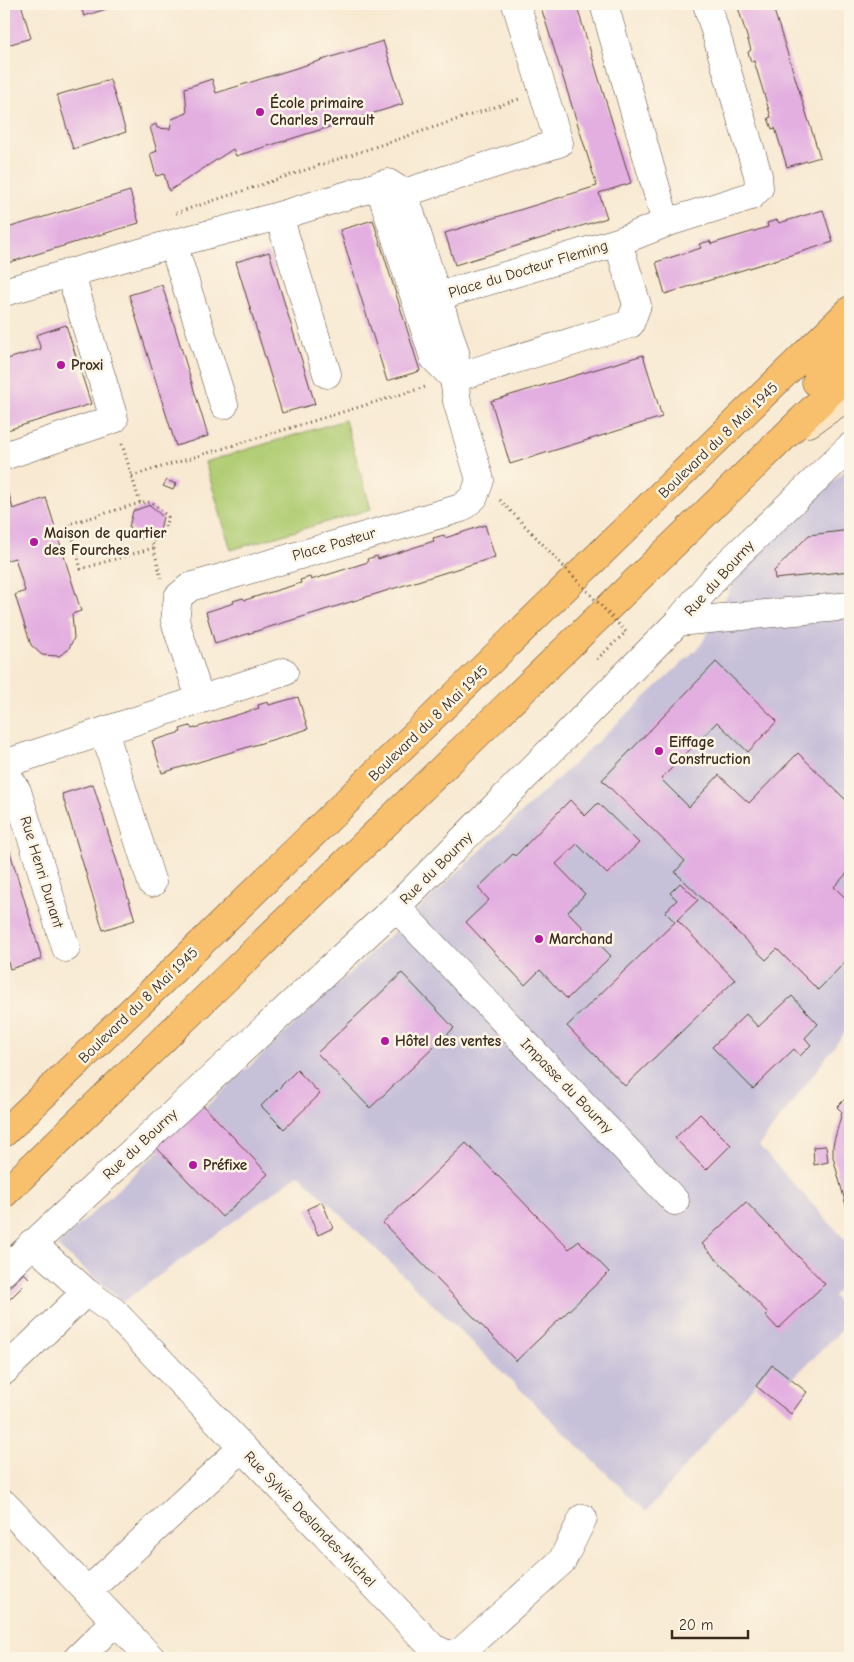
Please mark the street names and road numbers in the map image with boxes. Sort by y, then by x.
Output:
street label: Place du Docteur Fleming [446,236,610,302]
street label: Boulevard du 8 Mai 1945 [654,378,782,502]
street label: Place Pasteur [290,523,378,564]
street label: Rue du Bourny [680,536,758,620]
street label: Boulevard du 8 Mai 1945 [364,661,492,785]
street label: Rue Henri Dunant [16,814,68,931]
street label: Rue du Bourny [396,828,476,908]
street label: Boulevard du 8 Mai 1945 [74,943,202,1067]
street label: Impasse du Bourny [517,1035,617,1138]
street label: Rue du Bourny [99,1105,181,1183]
street label: Rue Sylvie Deslandes-Michel [240,1447,380,1591]

